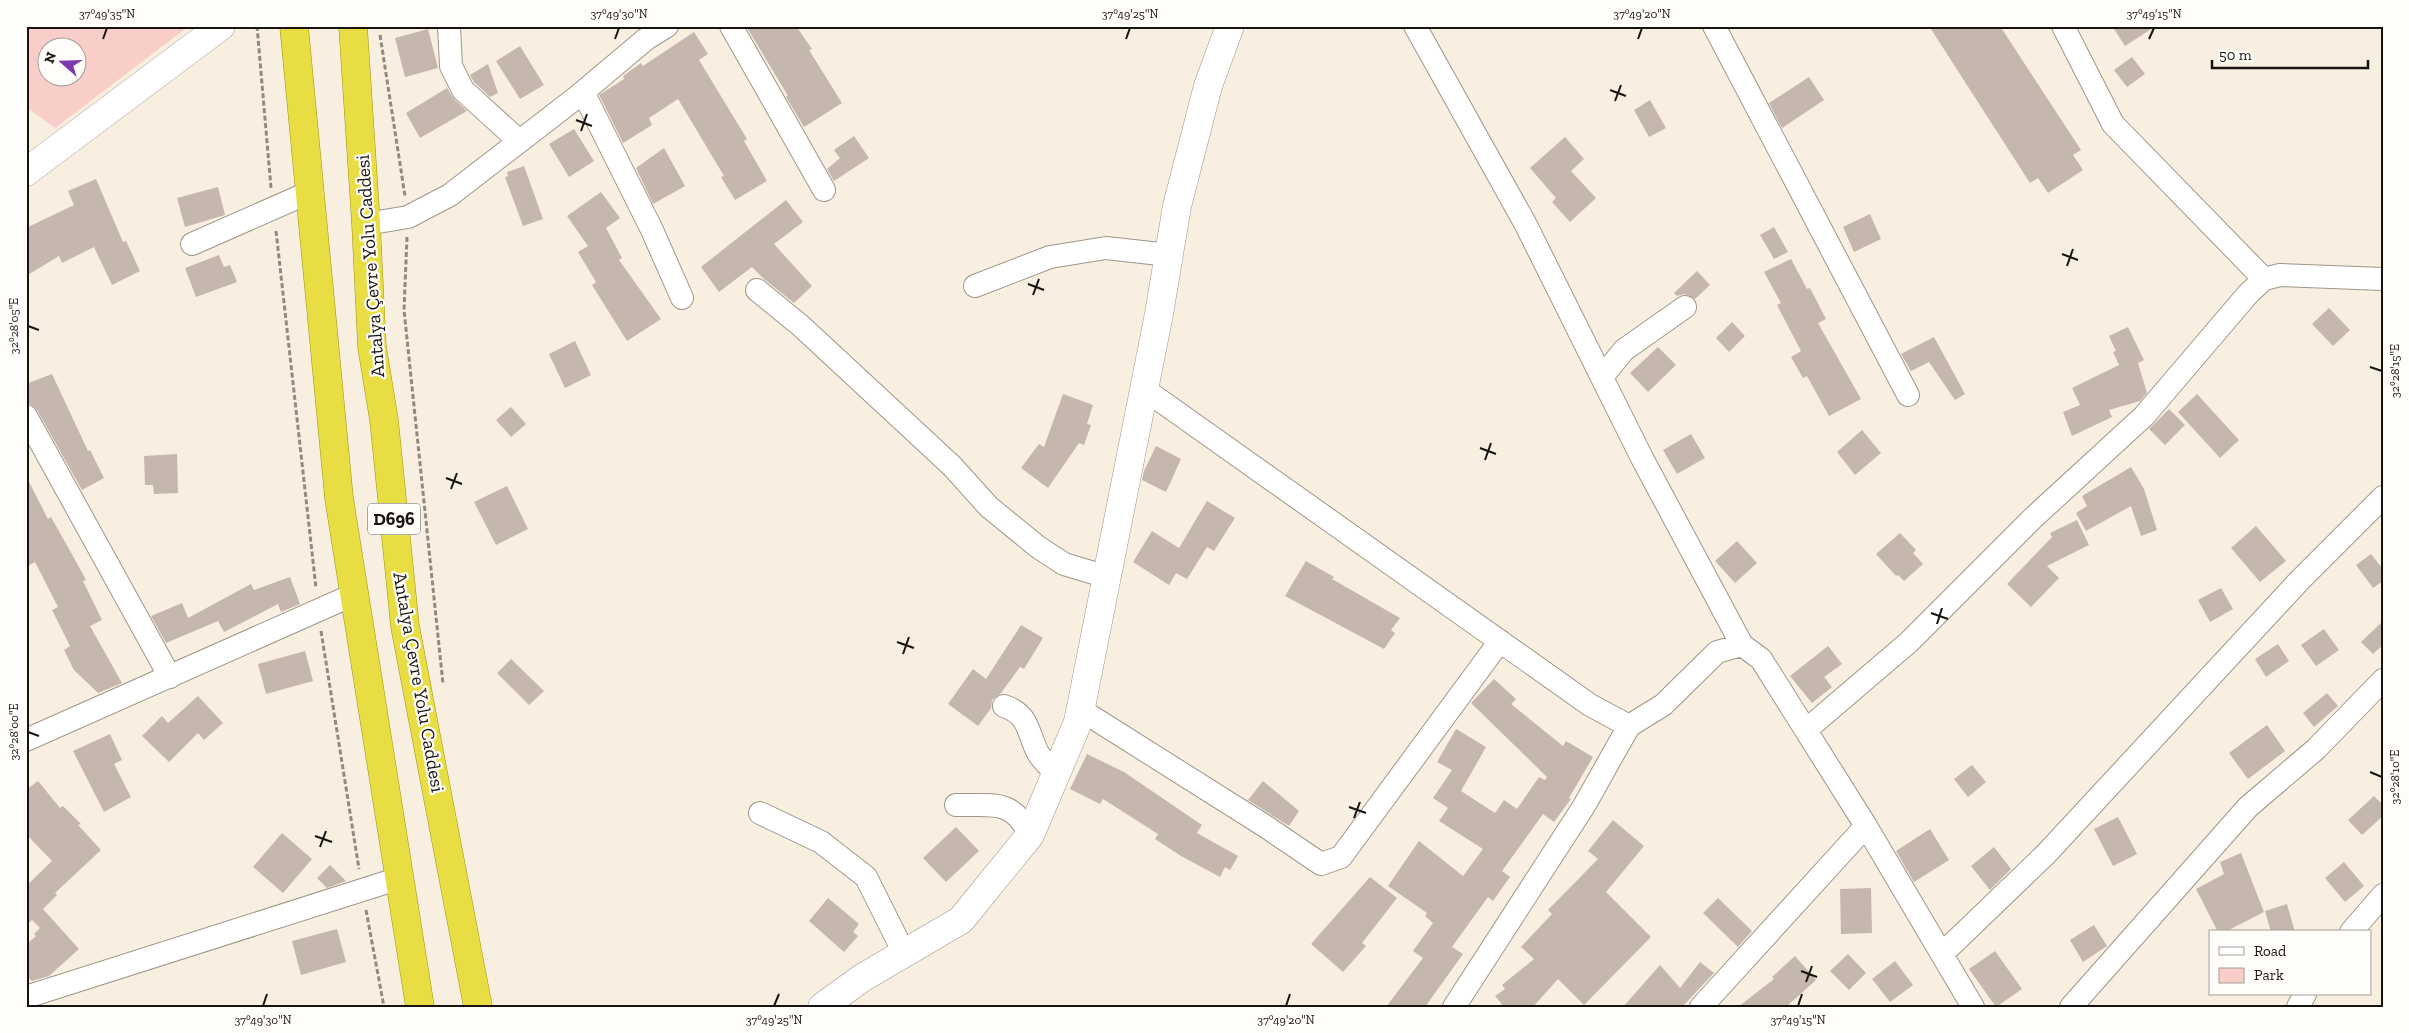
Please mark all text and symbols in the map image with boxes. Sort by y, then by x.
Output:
text: 37°49'35"N [79,7,135,21]
text: 37°49'30"N [590,7,648,21]
text: 37°49'25"N [1102,7,1158,21]
text: 37°49'20"N [1613,7,1671,21]
text: 37°49'15"N [2127,7,2182,21]
north arrow [38,38,88,88]
scale bar [2212,38,2368,70]
text: 50 m [2219,46,2252,64]
text: N [40,49,60,66]
street label: Antalya Çevre Yolu Caddesi [351,154,389,378]
text: 32°28'05"E [7,298,21,354]
text: 32°28'15"E [2388,344,2402,398]
road number: D696 [368,504,420,534]
street label: Antalya Çevre Yolu Caddesi [388,570,450,794]
text: 32°28'00"E [7,703,21,761]
text: 32°28'10"E [2388,750,2402,804]
legend [2209,930,2372,996]
text: Road [2254,942,2287,960]
text: Park [2254,966,2284,984]
text: 37°49'30"N [234,1013,292,1027]
text: 37°49'25"N [746,1013,802,1027]
text: 37°49'20"N [1257,1013,1315,1027]
text: 37°49'15"N [1771,1013,1826,1027]

